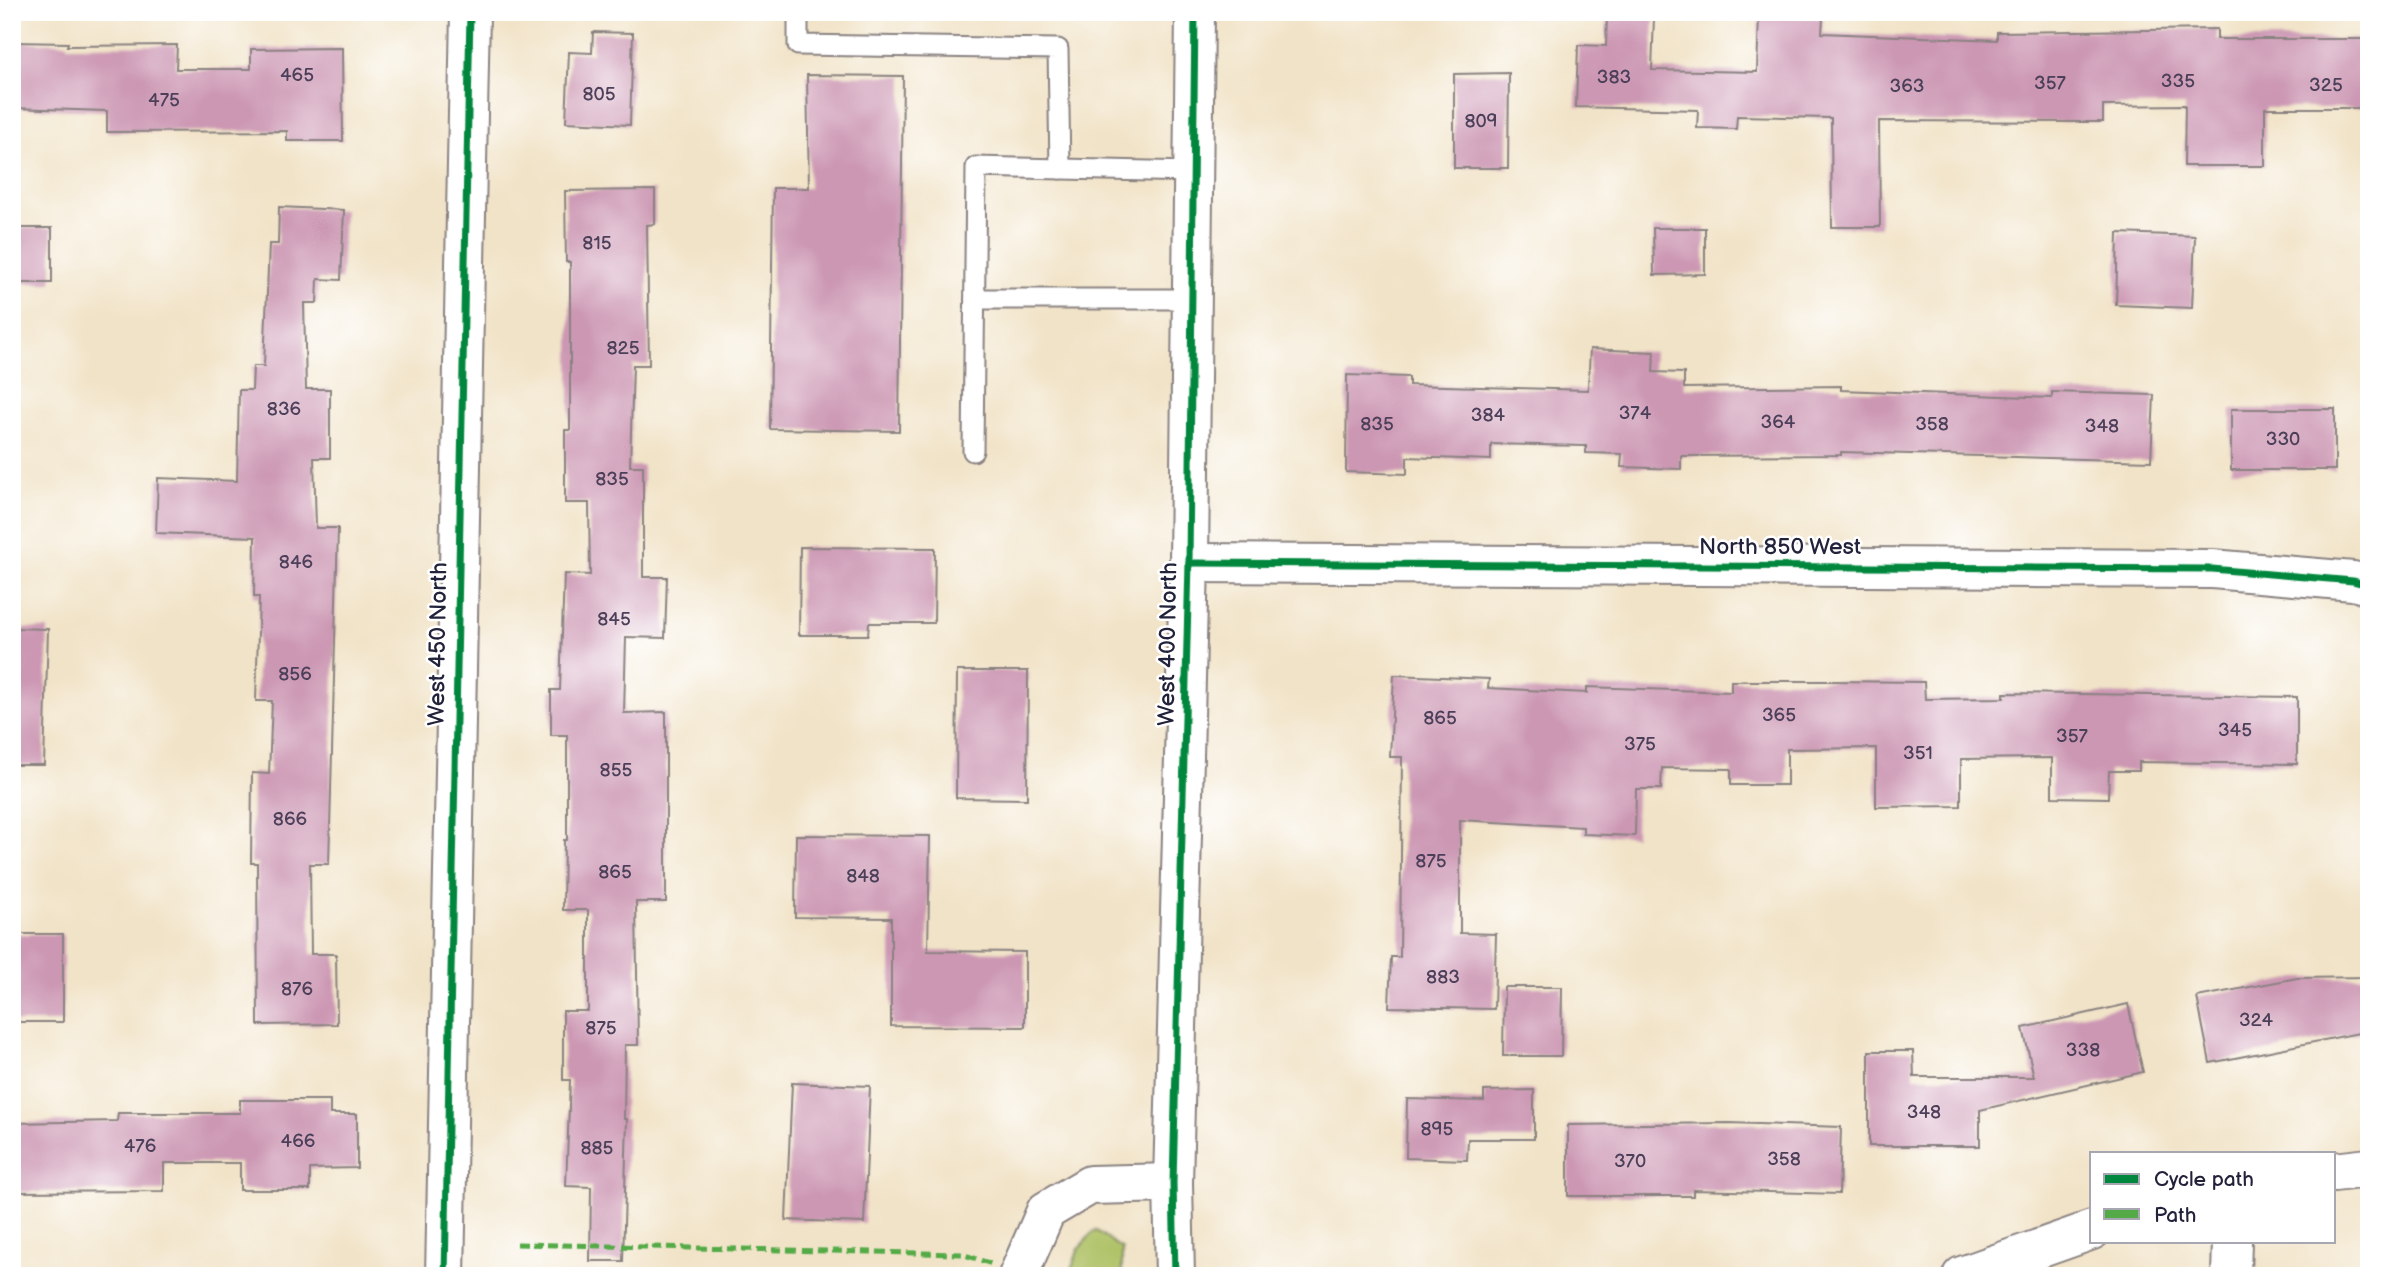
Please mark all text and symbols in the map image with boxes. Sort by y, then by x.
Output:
house number: 465 [280,64,314,87]
house number: 383 [1597,66,1631,89]
house number: 335 [2161,70,2195,93]
house number: 357 [2034,72,2067,95]
house number: 325 [2309,74,2343,97]
house number: 363 [1890,75,1924,98]
house number: 805 [582,83,616,106]
house number: 475 [148,89,180,112]
house number: 809 [1464,110,1498,133]
house number: 815 [582,232,612,255]
house number: 825 [606,337,640,360]
house number: 836 [267,398,301,421]
house number: 374 [1619,402,1652,425]
house number: 384 [1471,404,1506,427]
house number: 364 [1761,411,1796,434]
house number: 835 [1360,413,1394,436]
house number: 358 [1915,413,1949,436]
house number: 348 [2085,415,2119,438]
house number: 330 [2266,428,2300,451]
house number: 835 [595,468,629,491]
street label: North 850 West [1699,533,1861,561]
house number: 846 [279,551,313,574]
street label: West 450 North [423,562,453,726]
street label: West 400 North [1153,562,1183,726]
house number: 845 [597,608,631,631]
house number: 856 [278,663,312,686]
house number: 365 [1762,704,1796,727]
house number: 865 [1423,707,1457,730]
house number: 345 [2218,719,2252,742]
house number: 357 [2056,725,2089,748]
house number: 375 [1624,733,1656,756]
house number: 351 [1903,742,1933,765]
house number: 855 [600,759,633,782]
house number: 866 [273,808,307,831]
house number: 875 [1415,850,1447,873]
house number: 865 [598,861,632,884]
house number: 848 [846,865,880,888]
house number: 883 [1426,966,1460,989]
house number: 876 [281,978,313,1001]
house number: 324 [2239,1009,2274,1032]
house number: 875 [585,1017,617,1040]
house number: 338 [2066,1039,2100,1062]
house number: 348 [1907,1101,1941,1124]
house number: 895 [1421,1118,1454,1141]
house number: 466 [281,1130,315,1153]
house number: 476 [124,1135,156,1158]
house number: 885 [580,1137,614,1160]
house number: 358 [1767,1148,1801,1171]
house number: 370 [1614,1150,1646,1173]
legend [2090,1152,2336,1242]
text: Cycle path [2154,1167,2254,1192]
text: Path [2154,1203,2196,1228]

